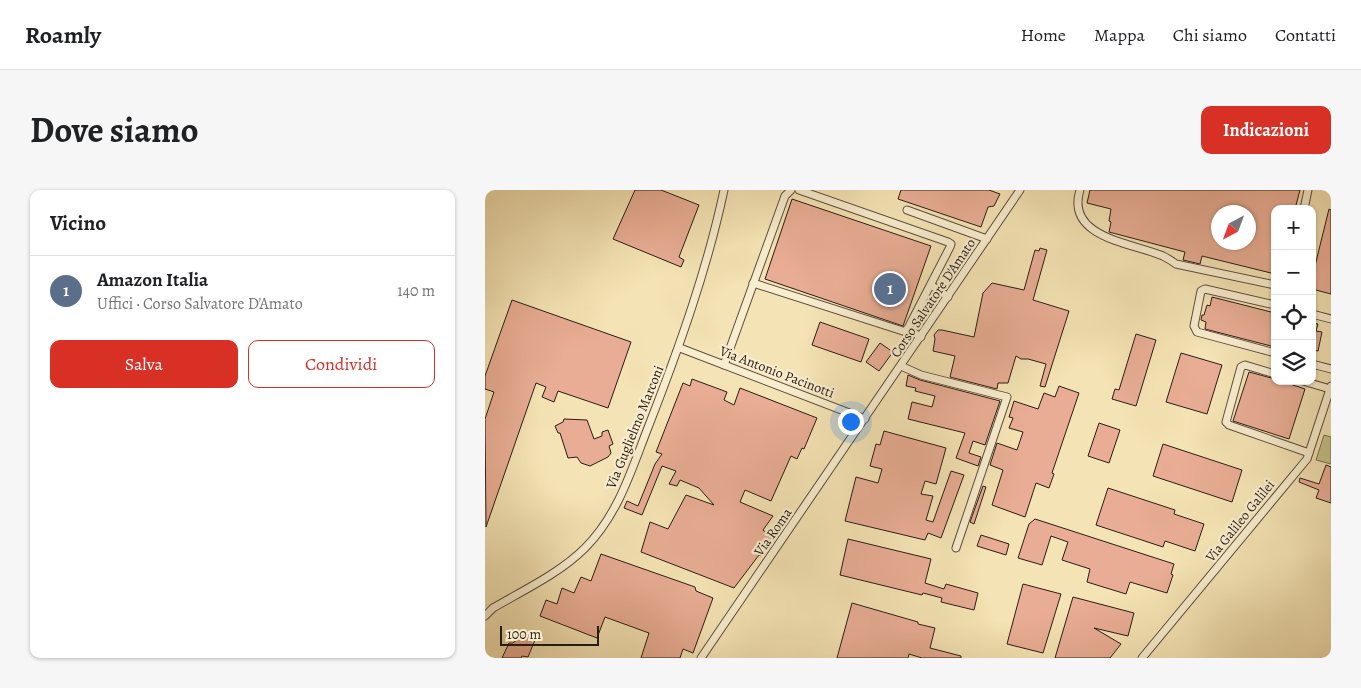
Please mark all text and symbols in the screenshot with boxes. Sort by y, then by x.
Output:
text: Roamly [25,19,101,51]
text: Home [1021,23,1066,47]
text: Mappa [1094,23,1145,47]
text: Chi siamo [1173,23,1247,47]
text: Contatti [1275,23,1336,47]
text: Dove siamo [30,106,199,154]
button: Indicazioni [1201,106,1331,154]
north arrow [1211,205,1256,250]
map controls [1271,205,1316,385]
button: + [1271,205,1316,250]
text: Vicino [50,209,106,237]
street label: Corso Salvatore D'Amato [886,235,980,361]
button: − [1271,250,1316,295]
text: Amazon Italia [97,267,208,293]
pin: 1 [874,270,906,308]
text: 1 [63,280,69,302]
text: 140 m [397,280,435,302]
text: Uffici · Corso Salvatore D'Amato [97,293,303,315]
button: locate [1271,295,1316,340]
button: Salva [50,340,238,388]
button: Condividi [248,340,435,388]
button: layers [1271,340,1316,385]
street label: Via Antonio Pacinotti [716,341,837,403]
street label: Via Guglielmo Marconi [601,363,668,492]
your location [838,409,864,435]
street label: Via Galileo Galilei [1200,476,1279,567]
street label: Via Roma [749,504,797,561]
scale bar [500,623,599,646]
text: 100 m [507,625,541,644]

